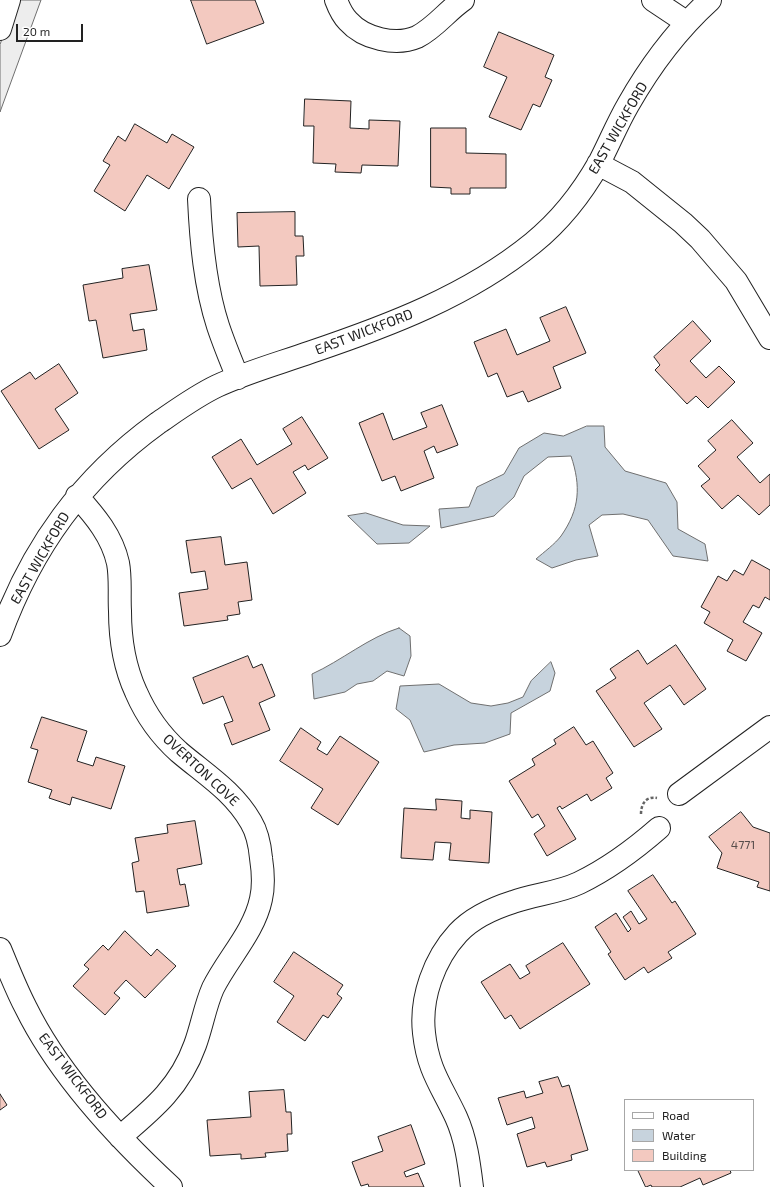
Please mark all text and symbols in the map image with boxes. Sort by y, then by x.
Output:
scale bar [18,16,85,42]
text: 20 m [23,24,50,38]
street label: EAST WICKFORD [585,79,651,177]
street label: EAST WICKFORD [313,306,415,358]
street label: EAST WICKFORD [7,509,73,607]
street label: OVERTON COVE [159,730,243,810]
house number: 4771 [731,838,755,852]
street label: EAST WICKFORD [35,1030,111,1122]
legend [624,1099,754,1171]
text: Road [662,1108,690,1122]
text: Water [662,1128,696,1142]
text: Building [662,1148,706,1162]

